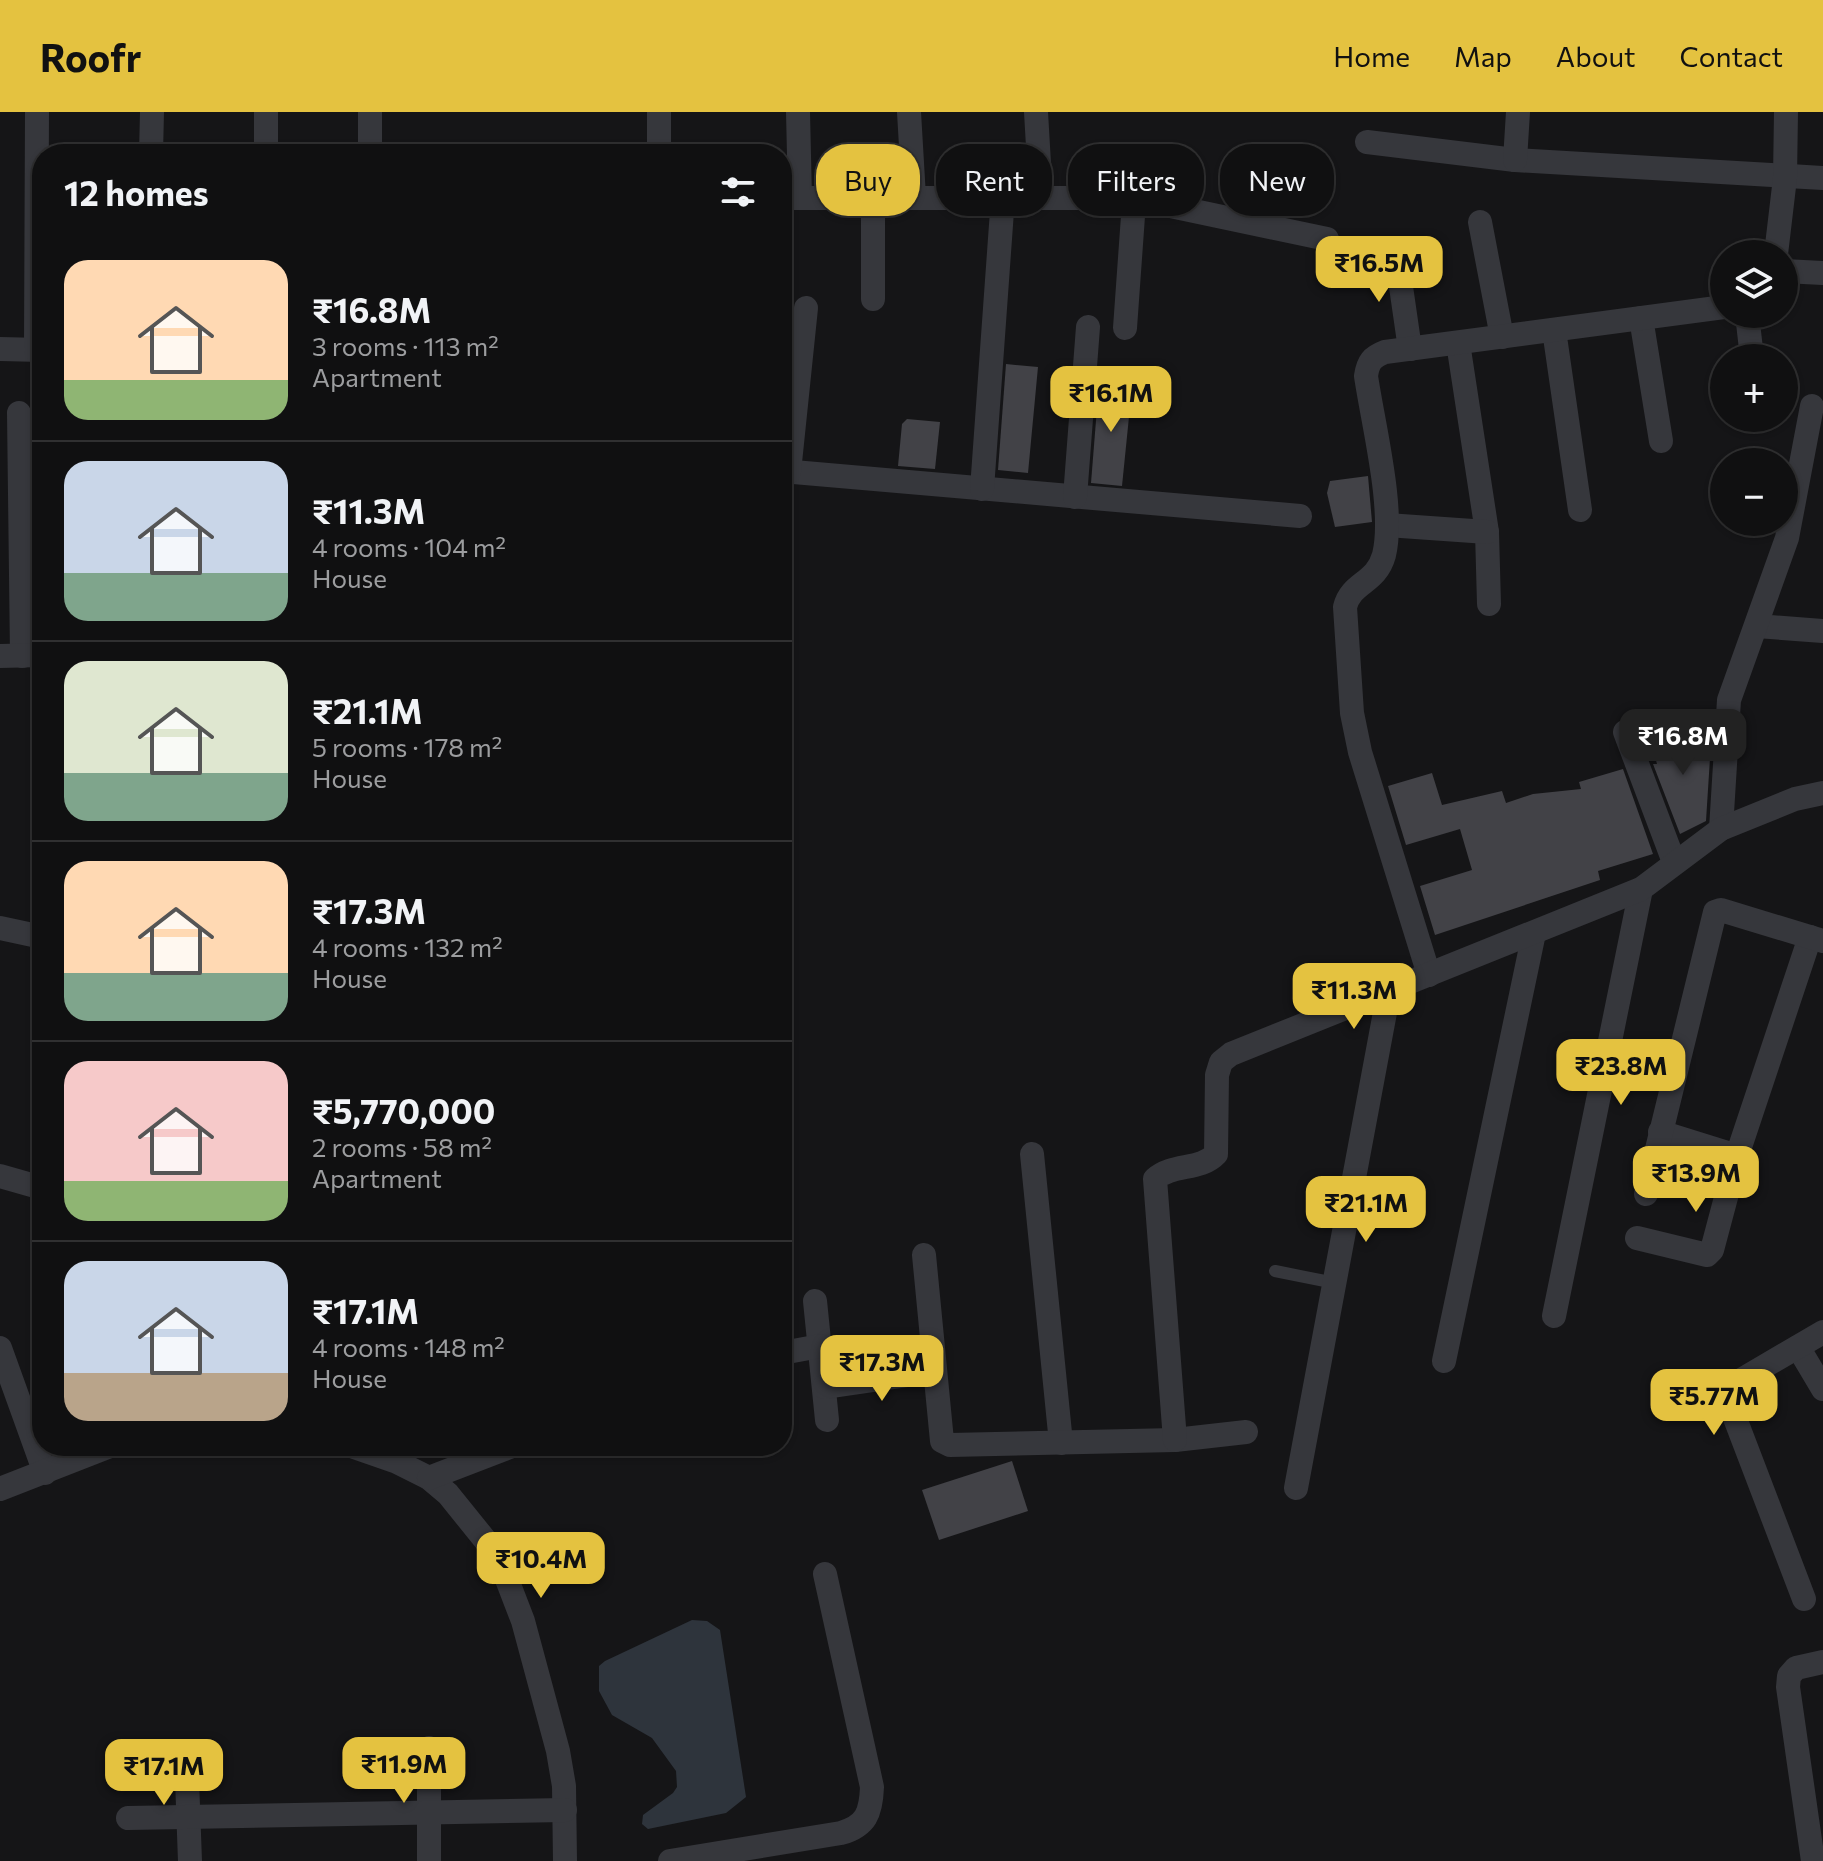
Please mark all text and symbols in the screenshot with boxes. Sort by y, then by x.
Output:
text: Roofr [40,33,141,80]
text: Home [1333,39,1410,73]
text: Map [1454,39,1512,73]
text: About [1556,39,1636,73]
text: Contact [1680,39,1783,73]
chip: Buy [816,144,920,216]
chip: Rent [936,144,1052,216]
chip: Filters [1068,144,1204,216]
chip: New [1220,144,1334,216]
icon: filters [716,170,760,214]
text: 12 homes [64,171,209,213]
pin: ₹16.5M [1314,236,1444,304]
map controls [1710,240,1798,536]
button: layers [1710,240,1798,328]
text: ₹16.5M [1334,246,1424,277]
text: ₹16.8M [312,288,431,330]
icon: home [128,292,224,388]
text: 3 rooms · 113 m² [312,330,499,361]
button: + [1710,344,1798,432]
text: Apartment [312,361,442,392]
pin: ₹16.1M [1046,366,1176,434]
text: ₹16.1M [1068,376,1154,407]
button: − [1710,448,1798,536]
text: ₹11.3M [312,489,425,531]
icon: home [128,493,224,589]
text: 4 rooms · 104 m² [312,531,506,562]
text: House [312,562,387,593]
text: ₹21.1M [312,689,422,731]
icon: home [128,693,224,789]
pin: ₹16.8M [1618,709,1748,777]
text: ₹16.8M [1637,719,1729,750]
text: 5 rooms · 178 m² [312,731,502,762]
text: House [312,762,387,793]
text: ₹17.3M [312,889,426,931]
icon: home [128,893,224,989]
text: 4 rooms · 132 m² [312,931,503,962]
text: House [312,962,387,993]
pin: ₹11.3M [1289,963,1419,1031]
text: ₹11.3M [1311,973,1397,1004]
pin: ₹23.8M [1556,1039,1686,1107]
text: ₹23.8M [1574,1049,1668,1080]
text: ₹5,770,000 [312,1089,495,1131]
icon: home [128,1093,224,1189]
text: 2 rooms · 58 m² [312,1131,492,1162]
pin: ₹13.9M [1631,1146,1761,1214]
text: ₹13.9M [1651,1156,1741,1187]
text: Apartment [312,1162,442,1193]
pin: ₹21.1M [1301,1176,1431,1244]
text: ₹21.1M [1324,1186,1408,1217]
text: ₹17.1M [312,1289,419,1331]
icon: home [128,1293,224,1389]
text: 4 rooms · 148 m² [312,1331,505,1362]
pin: ₹17.3M [817,1335,947,1403]
text: ₹17.3M [838,1345,926,1376]
text: House [312,1362,387,1393]
pin: ₹5.77M [1649,1369,1779,1437]
text: ₹5.77M [1669,1379,1759,1410]
pin: ₹10.4M [476,1532,606,1600]
text: ₹10.4M [495,1542,587,1573]
pin: ₹11.9M [339,1737,469,1805]
pin: ₹17.1M [99,1739,229,1807]
text: ₹11.9M [360,1747,448,1778]
text: ₹17.1M [123,1749,205,1780]

